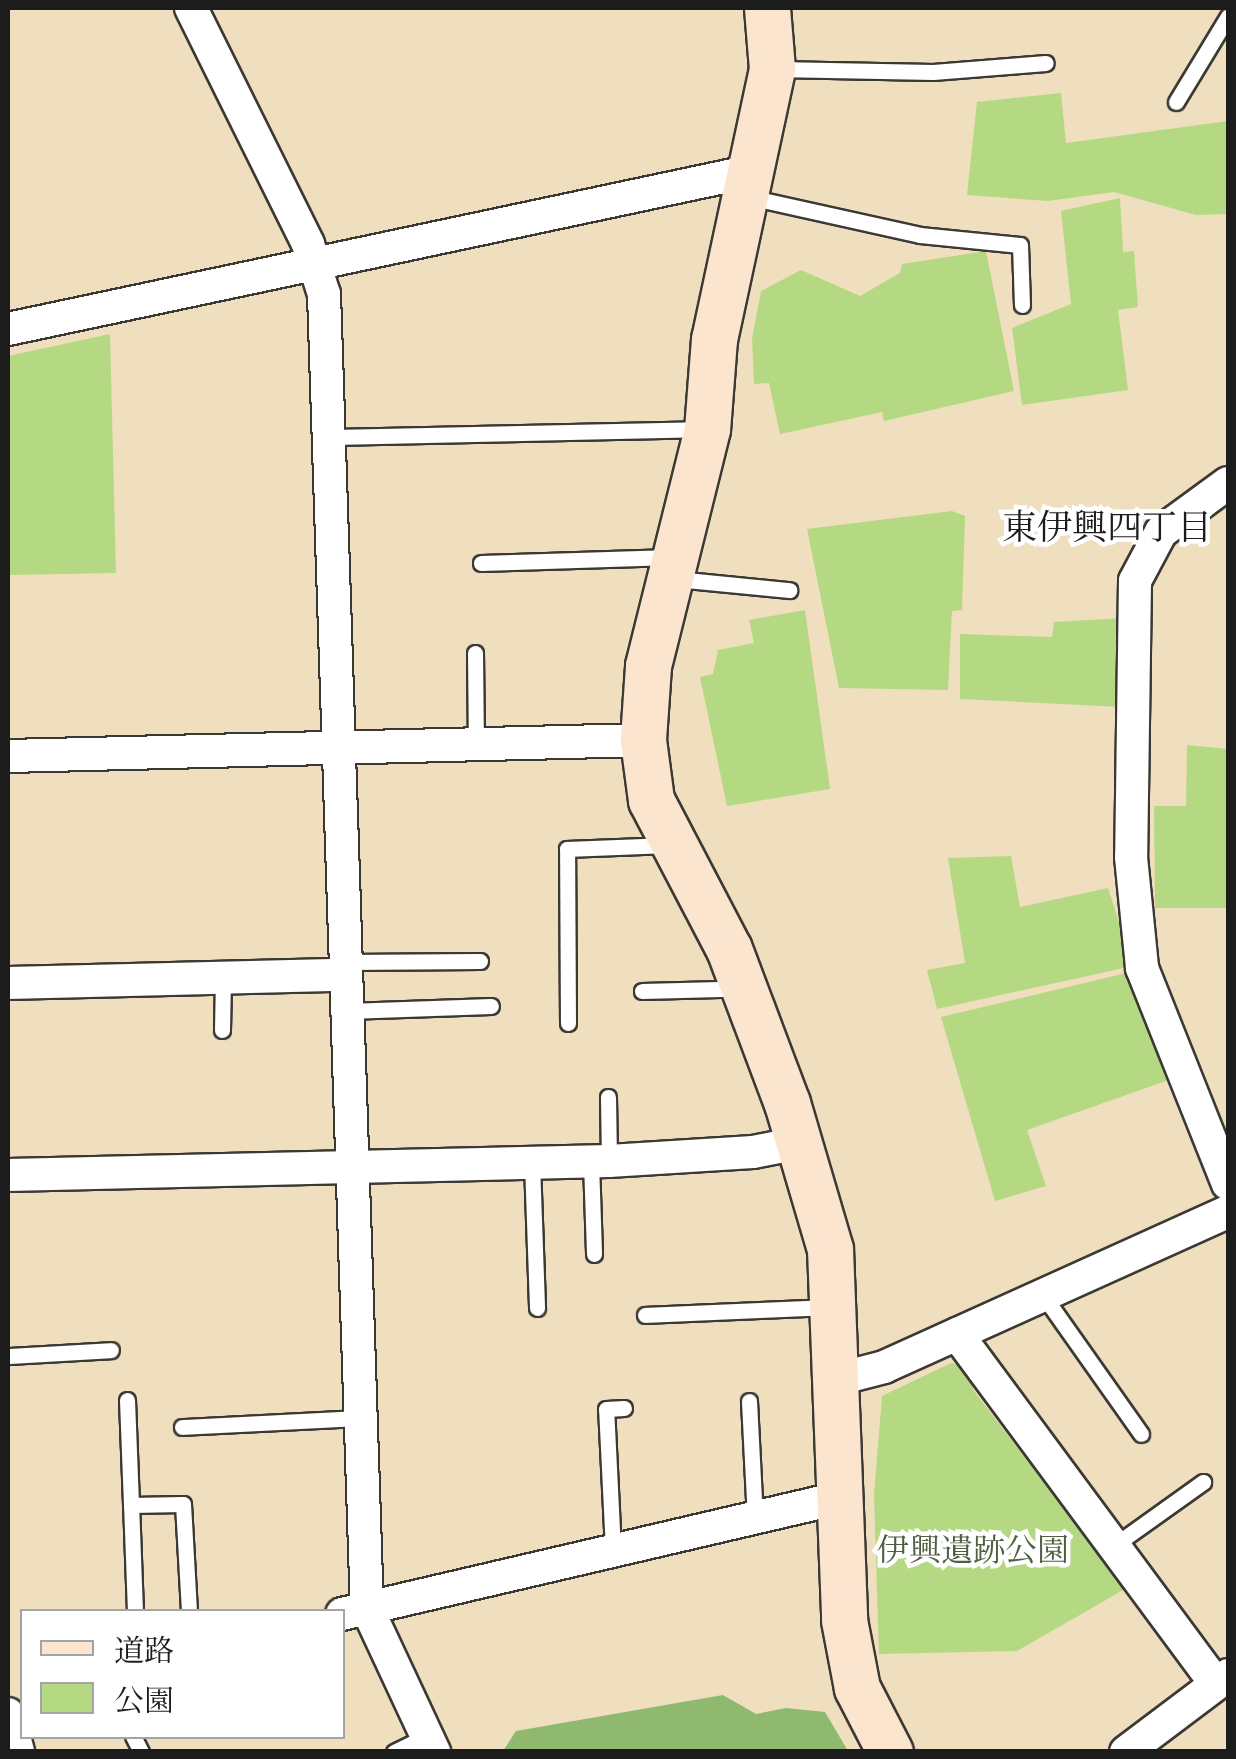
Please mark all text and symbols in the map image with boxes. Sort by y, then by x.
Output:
district label: 東伊興四丁目 [1002,507,1212,549]
park label: 伊興遺跡公園 [877,1532,1069,1570]
legend [20,1609,345,1739]
text: 道路 [114,1633,174,1670]
text: 公園 [114,1683,174,1720]

